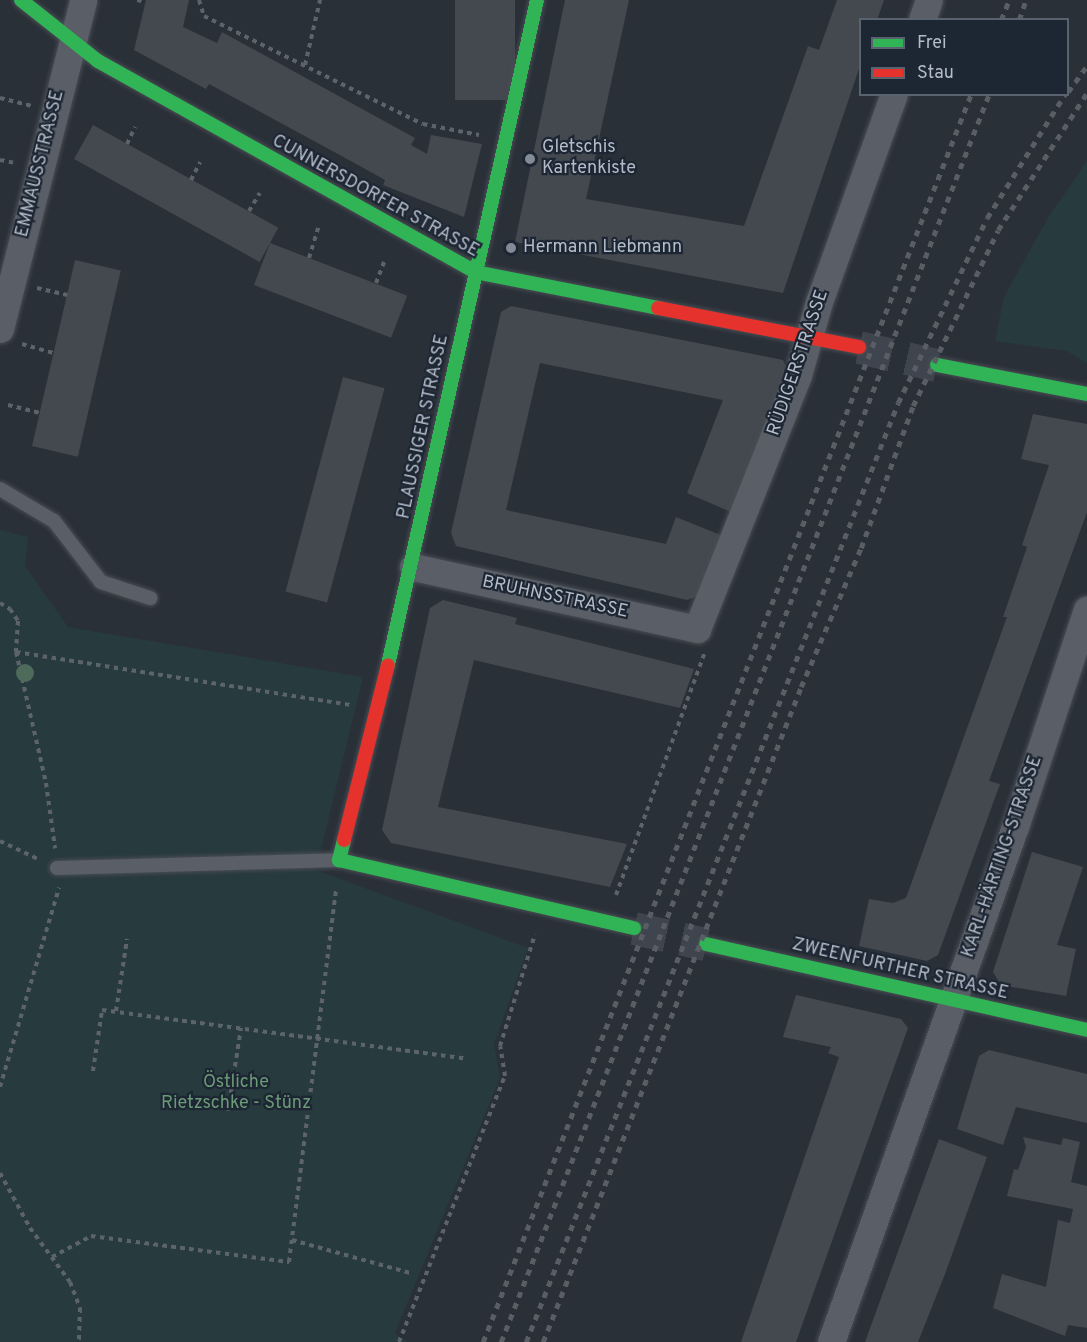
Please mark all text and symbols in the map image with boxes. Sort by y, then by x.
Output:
legend [859,18,1069,96]
text: Frei [917,32,947,55]
text: Stau [917,62,954,85]
street label: EMMAUSSTRASSE [12,88,70,240]
street label: CUNNERSDORFER STRASSE [268,131,482,263]
place label: Gletschis Kartenkiste [542,138,636,180]
marker: Gletschis Kartenkiste [523,152,537,166]
place label: Hermann Liebmann [523,237,682,259]
marker: Hermann Liebmann [504,241,518,255]
street label: RÜDIGERSTRASSE [764,287,834,439]
street label: PLAUSSIGER STRASSE [394,333,454,521]
street label: BRUHNSSTRASSE [480,572,630,624]
street label: KARL-HÄRTING-STRASSE [958,753,1048,961]
street label: ZWEENFURTHER STRASSE [790,935,1010,1005]
park label: Östliche Rietzschke - Stünz [161,1073,311,1116]

